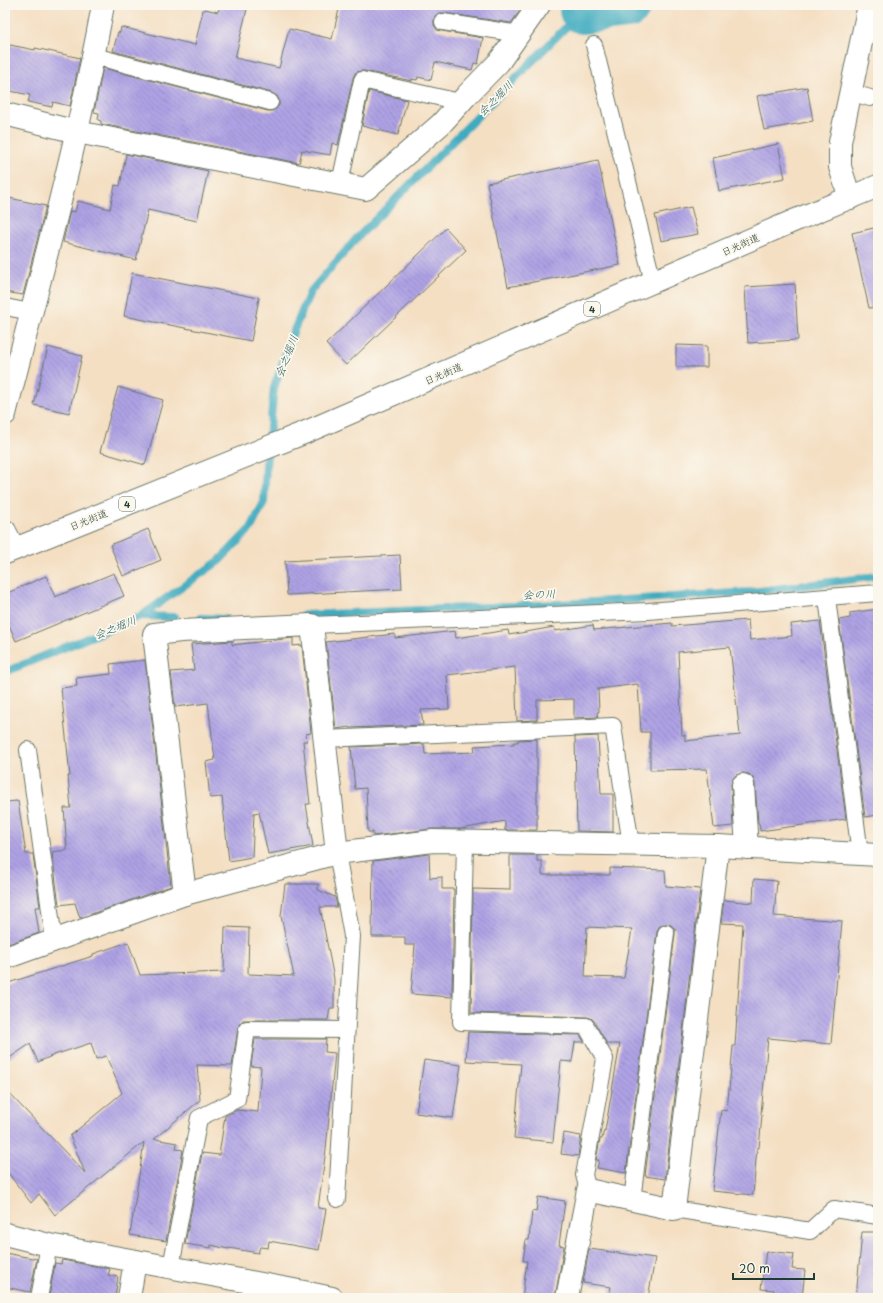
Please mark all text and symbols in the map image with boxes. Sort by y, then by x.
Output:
water label: 会之堀川 [473,76,517,120]
street label: 日光街道 [719,229,761,259]
road number: 4 [584,302,600,316]
water label: 会之堀川 [270,332,302,380]
street label: 日光街道 [422,358,464,388]
road number: 4 [119,497,135,511]
street label: 日光街道 [67,505,109,533]
water label: 会の川 [522,585,556,603]
water label: 会之堀川 [91,611,139,643]
scale bar [733,1255,814,1281]
text: 20 m [739,1259,770,1277]

